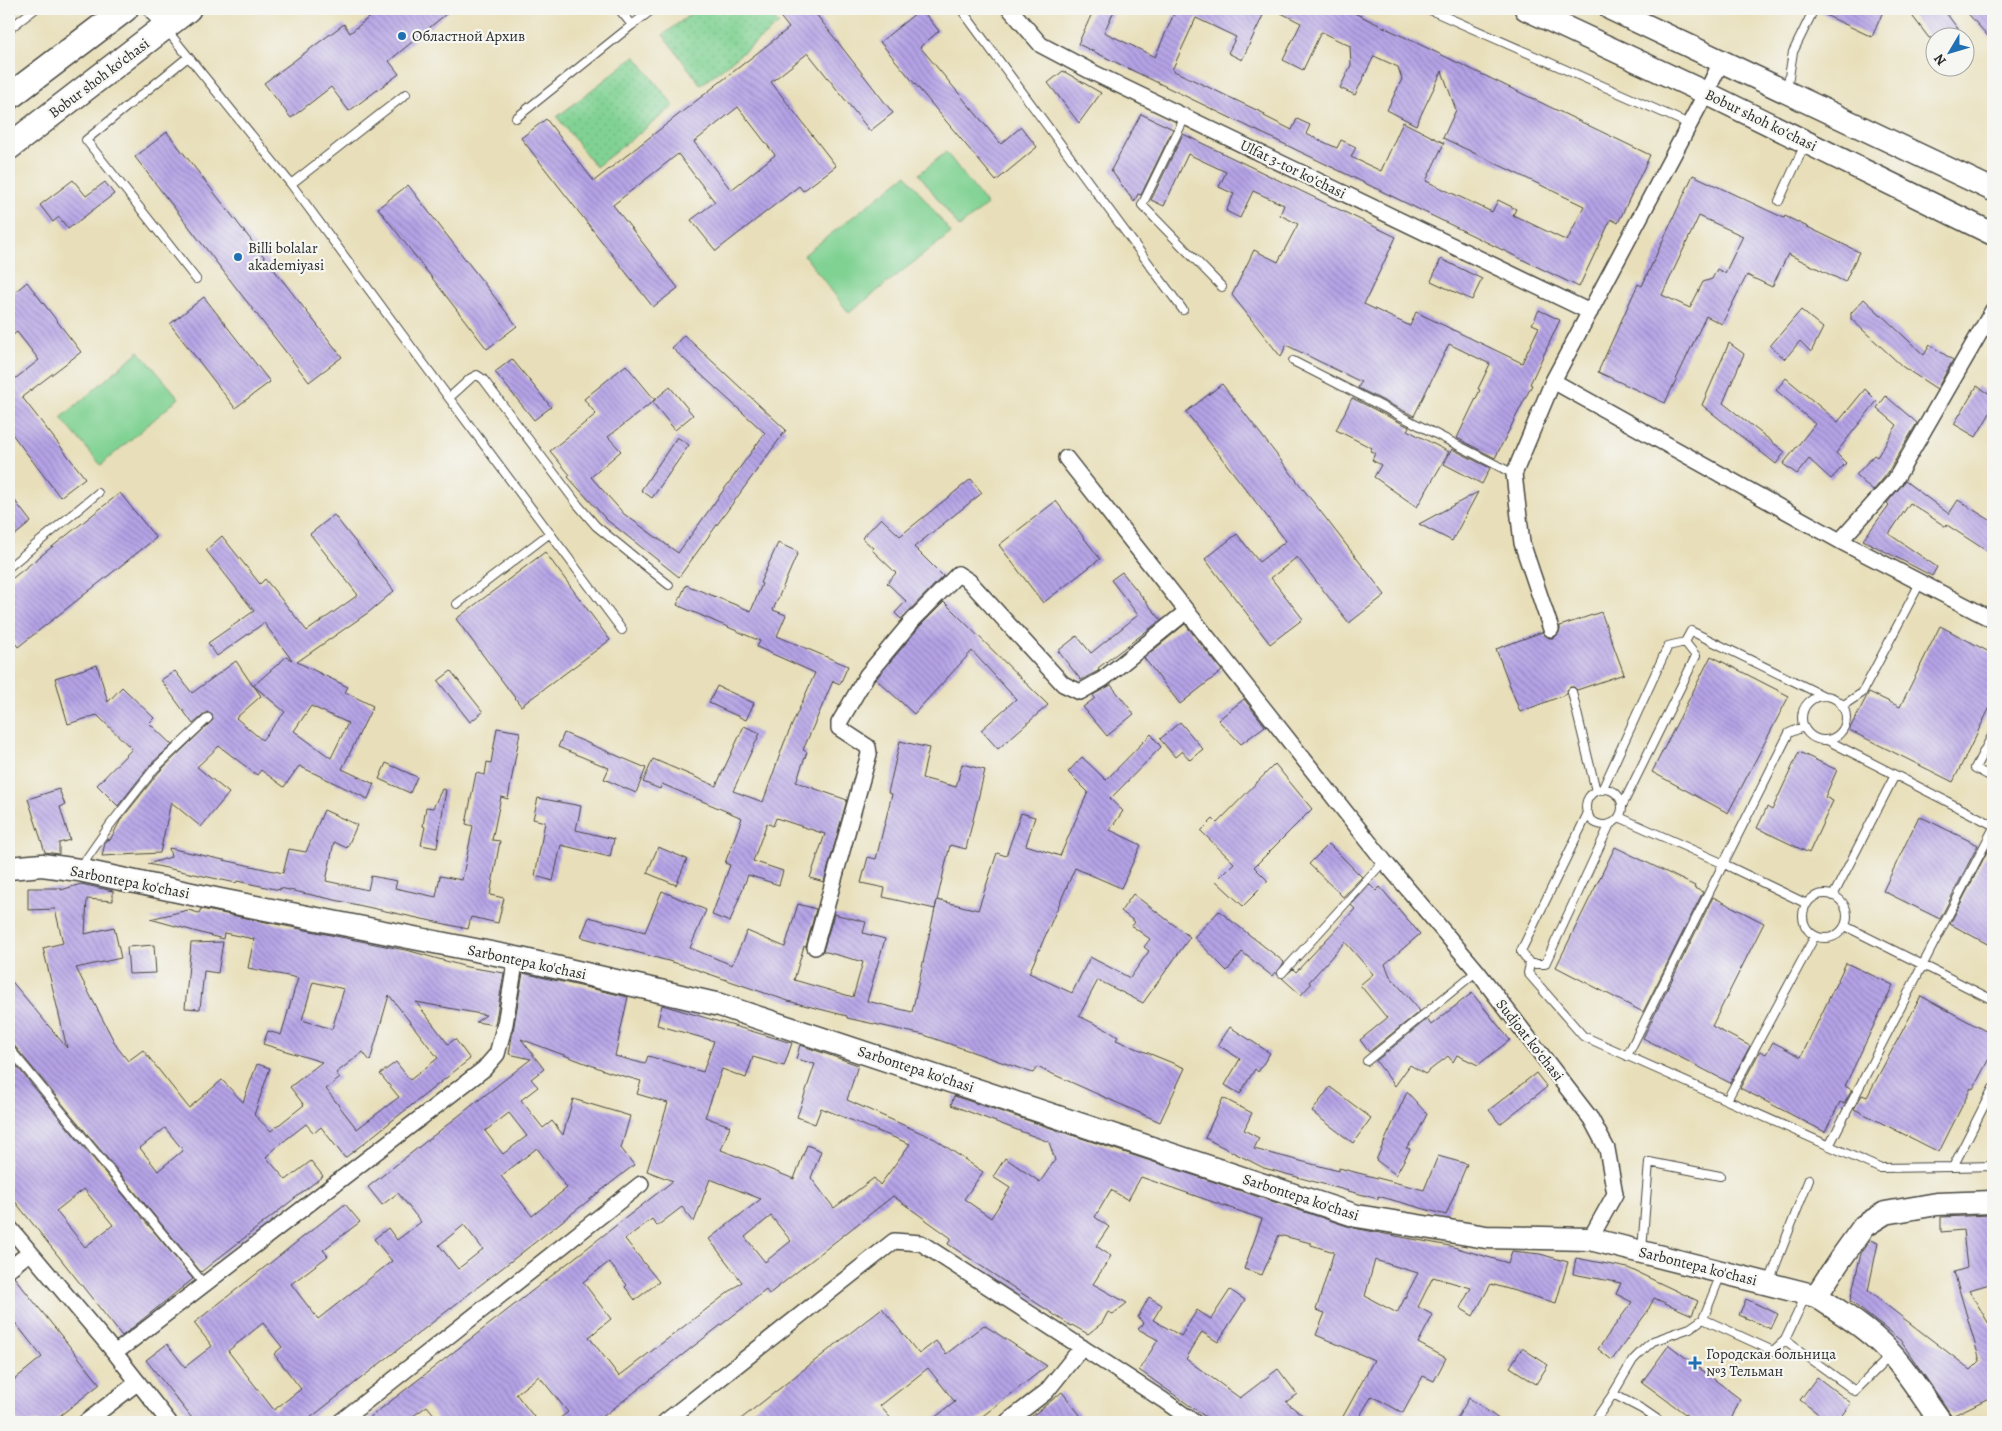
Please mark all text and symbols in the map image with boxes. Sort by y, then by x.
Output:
place label: Областной Архив [412,26,525,46]
north arrow [1924,28,1974,78]
marker: Областной Архив [396,30,408,42]
street label: Bobur shoh ko'chasi [45,34,153,122]
text: N [1930,50,1951,70]
street label: Bobur shoh koʻchasi [1702,84,1820,156]
street label: Ulfat 3-tor koʻchasi [1237,135,1349,203]
place label: Billi bolalar akademiyasi [248,238,324,275]
marker: Billi bolalar akademiyasi [232,251,244,263]
street label: Sarbontepa ko'chasi [69,861,191,903]
street label: Sarbontepa ko'chasi [466,940,588,984]
street label: Sudjoat koʻchasi [1492,995,1568,1085]
street label: Sarbontepa ko'chasi [855,1041,977,1097]
street label: Sarbontepa ko'chasi [1240,1169,1362,1225]
street label: Sarbontepa ko'chasi [1637,1242,1759,1290]
place label: Городская больница №3 Тельман [1706,1344,1836,1381]
marker: Городская больница №3 Тельман [1688,1356,1702,1370]

